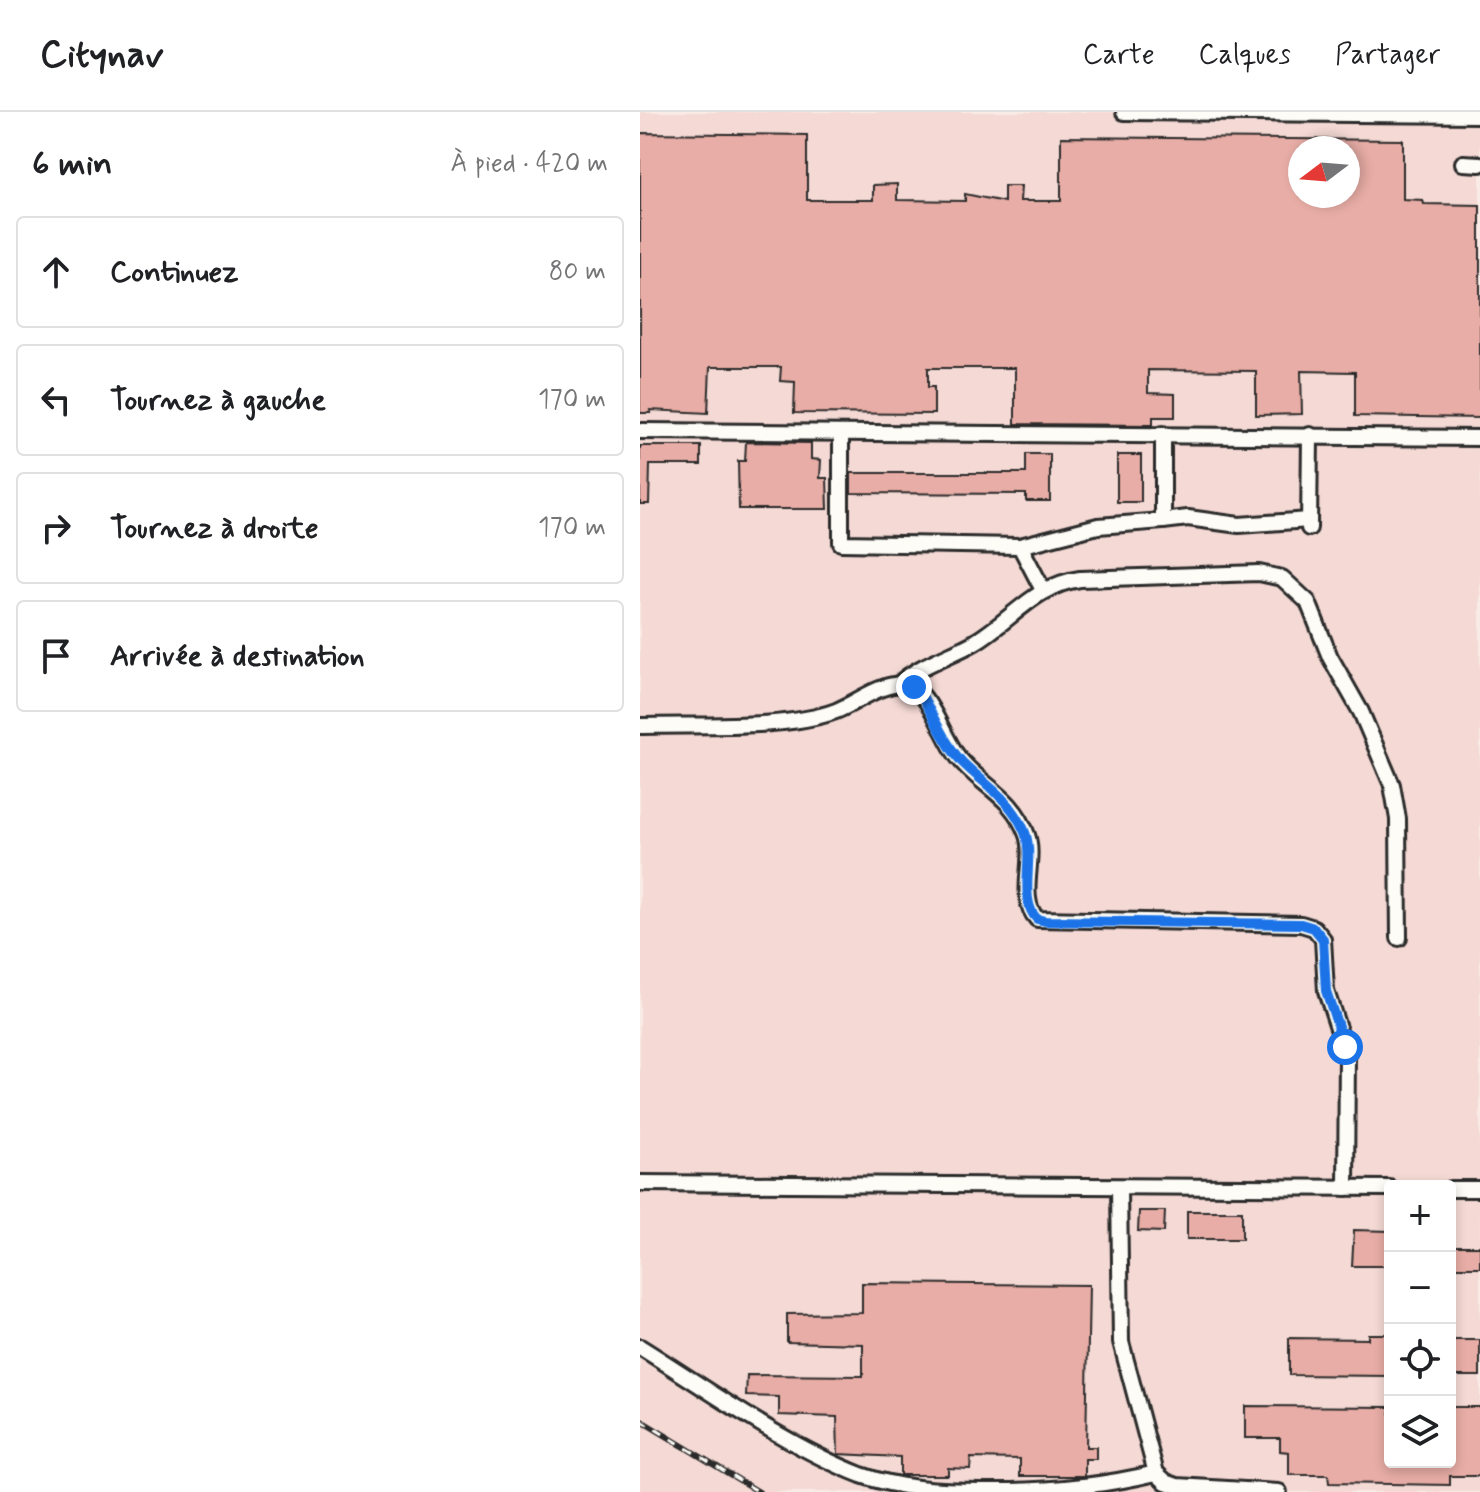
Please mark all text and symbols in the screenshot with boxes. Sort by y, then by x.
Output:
text: Citynav [40,31,164,80]
text: Carte [1083,37,1155,74]
text: Calques [1199,37,1291,74]
text: Partager [1335,37,1440,74]
north arrow [1288,136,1360,208]
text: 6 min [32,142,112,187]
text: À pied · 420 m [451,147,608,181]
icon: ahead [34,250,78,294]
text: Continuez [110,253,239,292]
text: 80 m [549,255,606,289]
icon: left [34,378,78,422]
text: Tournez à gauche [110,381,326,420]
text: 170 m [538,383,606,417]
icon: right [34,506,78,550]
text: Tournez à droite [110,509,319,548]
text: 170 m [538,511,606,545]
icon: arrive [34,634,78,678]
text: Arrivée à destination [110,637,365,676]
route end [896,669,932,705]
route start [1327,1029,1363,1065]
map controls [1384,1180,1456,1468]
button: + [1384,1180,1456,1252]
button: − [1384,1252,1456,1324]
button: locate [1384,1324,1456,1396]
button: layers [1384,1396,1456,1468]

